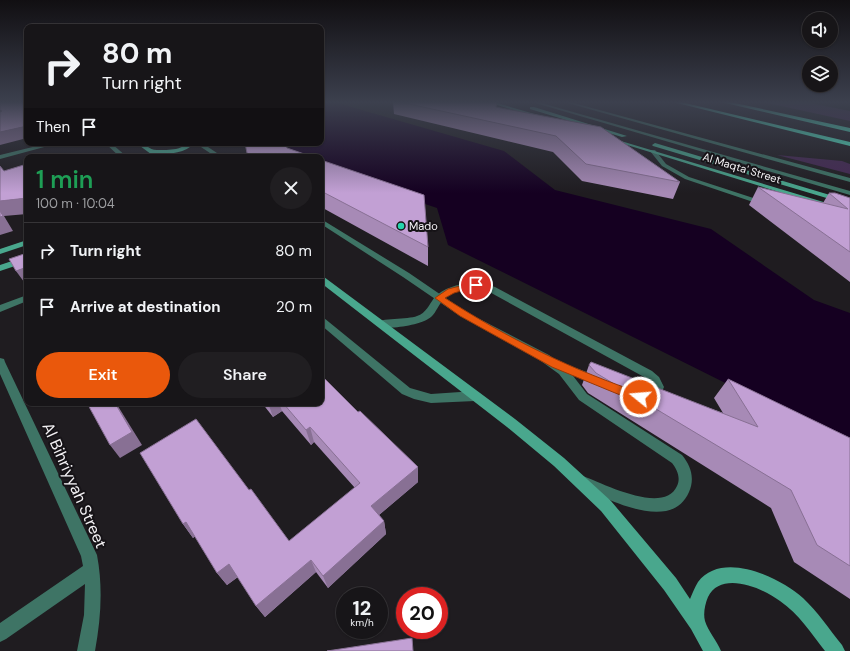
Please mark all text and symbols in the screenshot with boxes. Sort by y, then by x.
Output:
map controls [802,12,838,92]
button: sound [802,12,838,48]
text: 80 m [102,35,172,72]
icon: right [36,40,88,92]
button: layers [802,56,838,92]
text: Turn right [102,71,182,95]
icon: arrive [78,116,100,138]
text: Then [36,117,70,137]
street label: Al Maqta' Street [701,149,783,187]
text: 1 min [36,164,93,195]
button: close [270,167,312,209]
text: 100 m · 10:04 [36,195,115,212]
place label: Mado [409,219,438,233]
marker: Mado [396,221,406,231]
icon: right [36,240,58,262]
text: Turn right [70,241,141,261]
text: 80 m [275,241,312,261]
pin [459,268,493,302]
icon: arrive [465,274,487,296]
icon: arrive [36,296,58,318]
text: Arrive at destination [70,297,221,317]
text: 20 m [276,297,312,317]
button: Exit [36,352,170,398]
button: Share [178,352,312,398]
position arrow [619,376,661,418]
street label: Al Bihriyyah Street [37,419,112,551]
speed limit sign: 20 [396,587,448,639]
text: 12 [353,595,371,621]
text: km/h [350,616,374,629]

